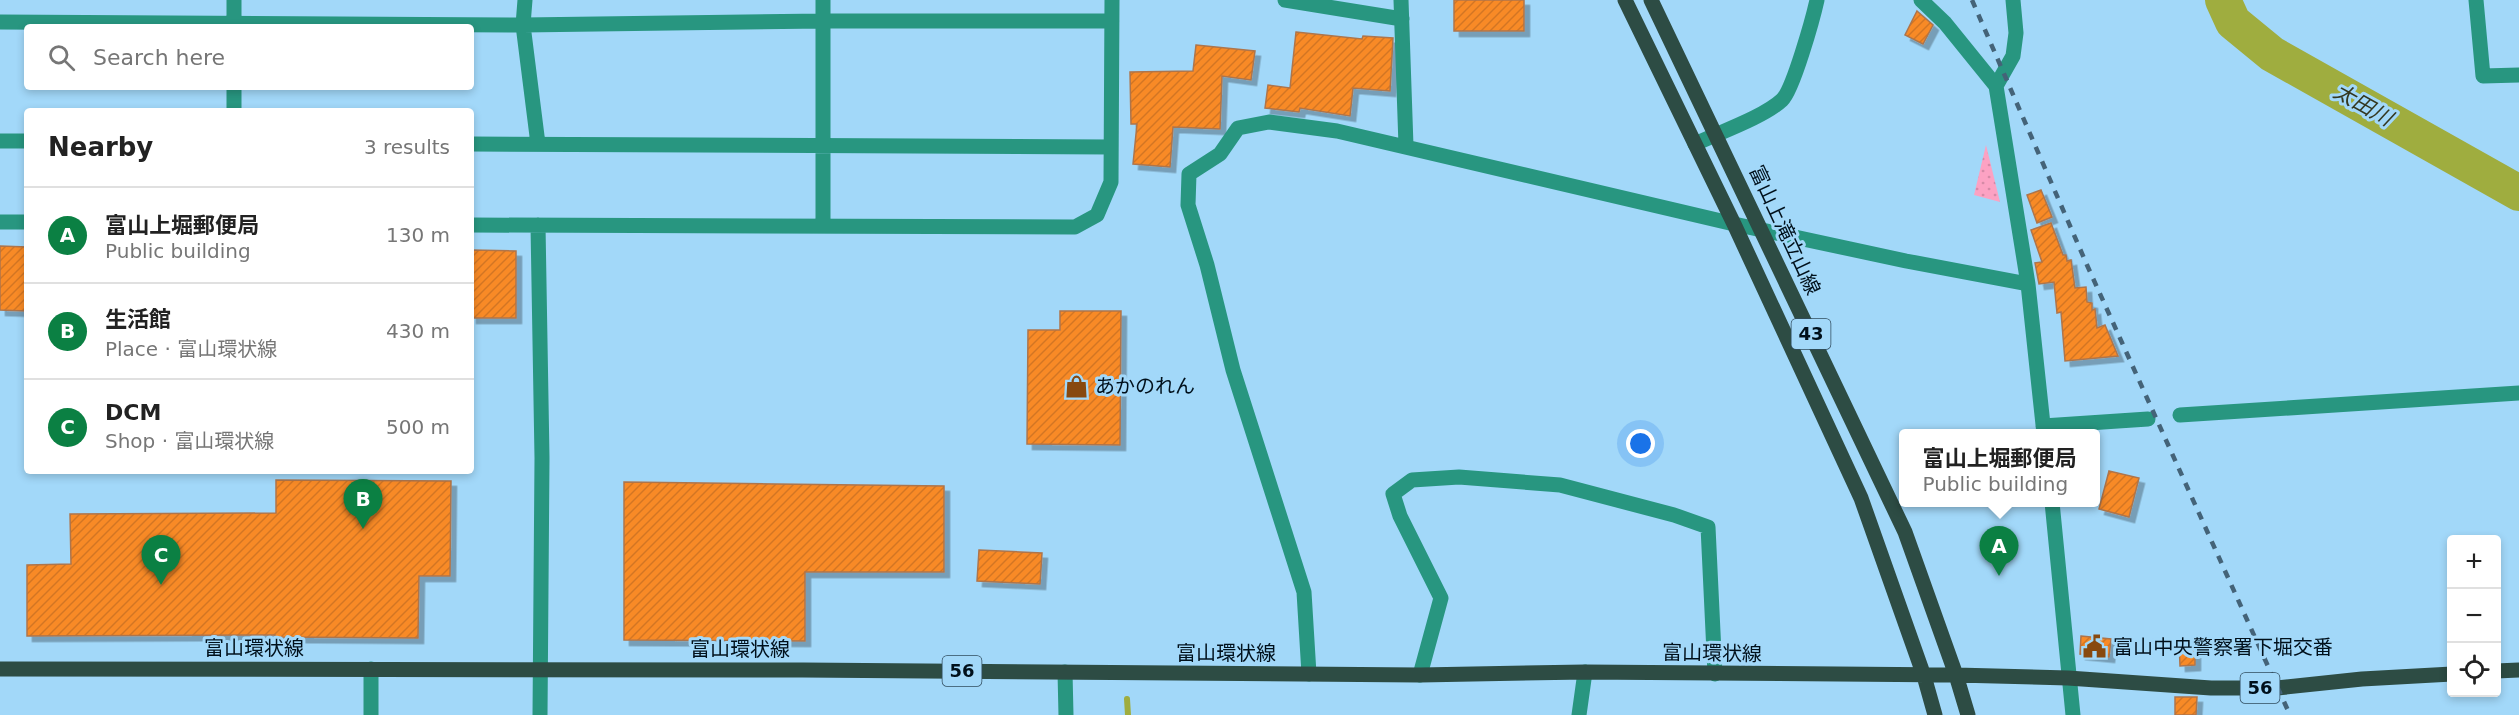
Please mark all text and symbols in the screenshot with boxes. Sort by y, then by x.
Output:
search box [24,24,474,90]
icon: search [45,41,78,74]
text: Search here [93,45,225,70]
water label: 太田川 [2330,79,2398,132]
text: Nearby [48,132,153,162]
text: 3 results [364,135,450,159]
street label: 富山上滝立山線 [1745,161,1825,299]
text: 富山上堀郵便局 [105,213,259,238]
text: A [60,223,75,247]
text: 130 m [386,223,450,247]
text: Public building [105,239,251,263]
text: 生活館 [105,307,171,332]
text: B [60,319,75,343]
text: 430 m [386,319,450,343]
road number: 43 [1792,319,1830,349]
text: Place · 富山環状線 [105,337,277,361]
shop icon: あかのれん [1064,373,1090,399]
place label: あかのれん [1095,374,1195,398]
text: DCM [105,400,161,425]
text: C [60,415,75,439]
text: 500 m [386,415,450,439]
text: Shop · 富山環状線 [105,429,274,453]
your location [1626,429,1655,458]
popup [1899,429,2100,507]
text: 富山上堀郵便局 [1922,446,2077,471]
text: Public building [1922,472,2068,496]
pin: B [344,480,382,529]
pin: A [1980,526,2018,576]
map controls [2447,535,2501,697]
button: + [2447,535,2501,589]
pin: C [142,536,180,585]
button: − [2447,589,2501,643]
public building icon: 富山中央警察署下堀交番 [2082,634,2108,660]
place label: 富山中央警察署下堀交番 [2113,635,2333,659]
street label: 富山環状線 [204,636,304,660]
street label: 富山環状線 [690,637,790,661]
street label: 富山環状線 [1662,640,1762,666]
street label: 富山環状線 [1176,641,1276,665]
button: locate [2447,643,2501,697]
road number: 56 [942,656,982,686]
road number: 56 [2240,673,2280,703]

